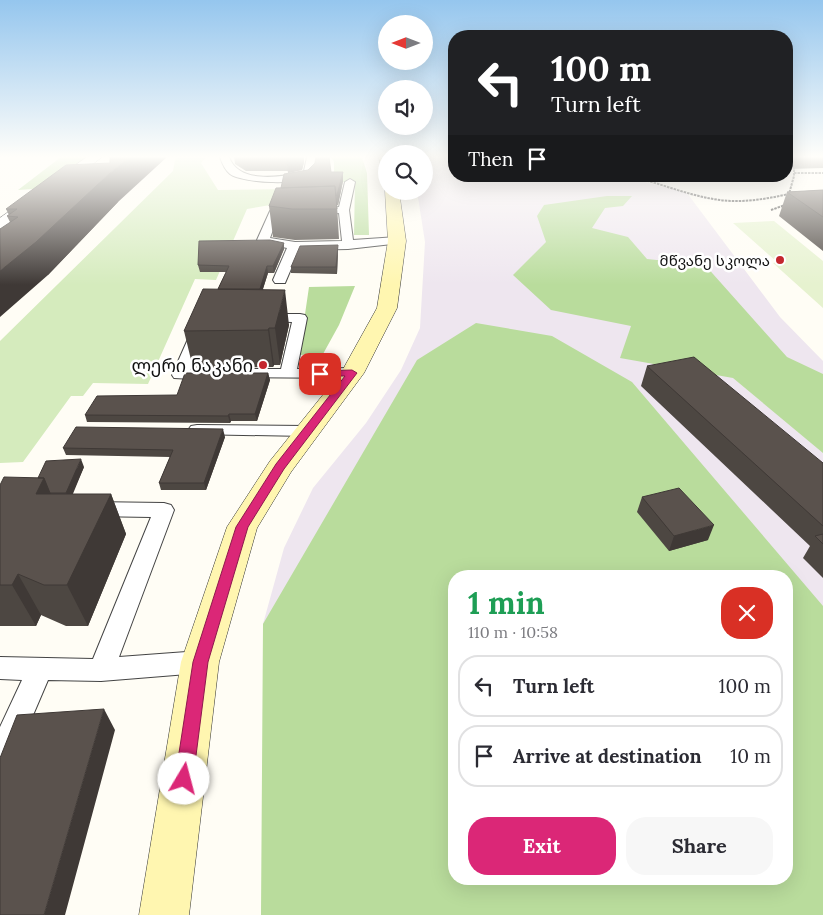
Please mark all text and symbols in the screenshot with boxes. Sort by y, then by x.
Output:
north arrow [378,15,432,70]
map controls [378,15,433,200]
text: 100 m [551,46,651,91]
icon: left [468,50,533,115]
button: sound [378,80,433,135]
text: Turn left [551,90,641,118]
button: search [378,145,433,200]
icon: arrive [523,145,551,173]
text: Then [468,147,513,171]
place label: მწვანე სკოლა [660,251,770,270]
marker: მწვანე სკოლა [774,254,786,266]
pin [299,353,341,395]
place label: ლერი ნაკანი [131,354,253,377]
marker: ლერი ნაკანი [257,359,269,371]
icon: arrive [306,360,334,388]
text: 1 min [468,584,545,622]
button: close [721,587,773,639]
text: 110 m · 10:58 [468,622,558,642]
icon: left [470,672,498,700]
text: Turn left [513,674,594,698]
text: 100 m [719,674,771,698]
icon: arrive [470,742,498,770]
text: Arrive at destination [513,744,702,768]
text: 10 m [730,744,771,768]
position arrow [157,752,209,804]
button: Exit [468,817,616,875]
button: Share [626,817,773,875]

